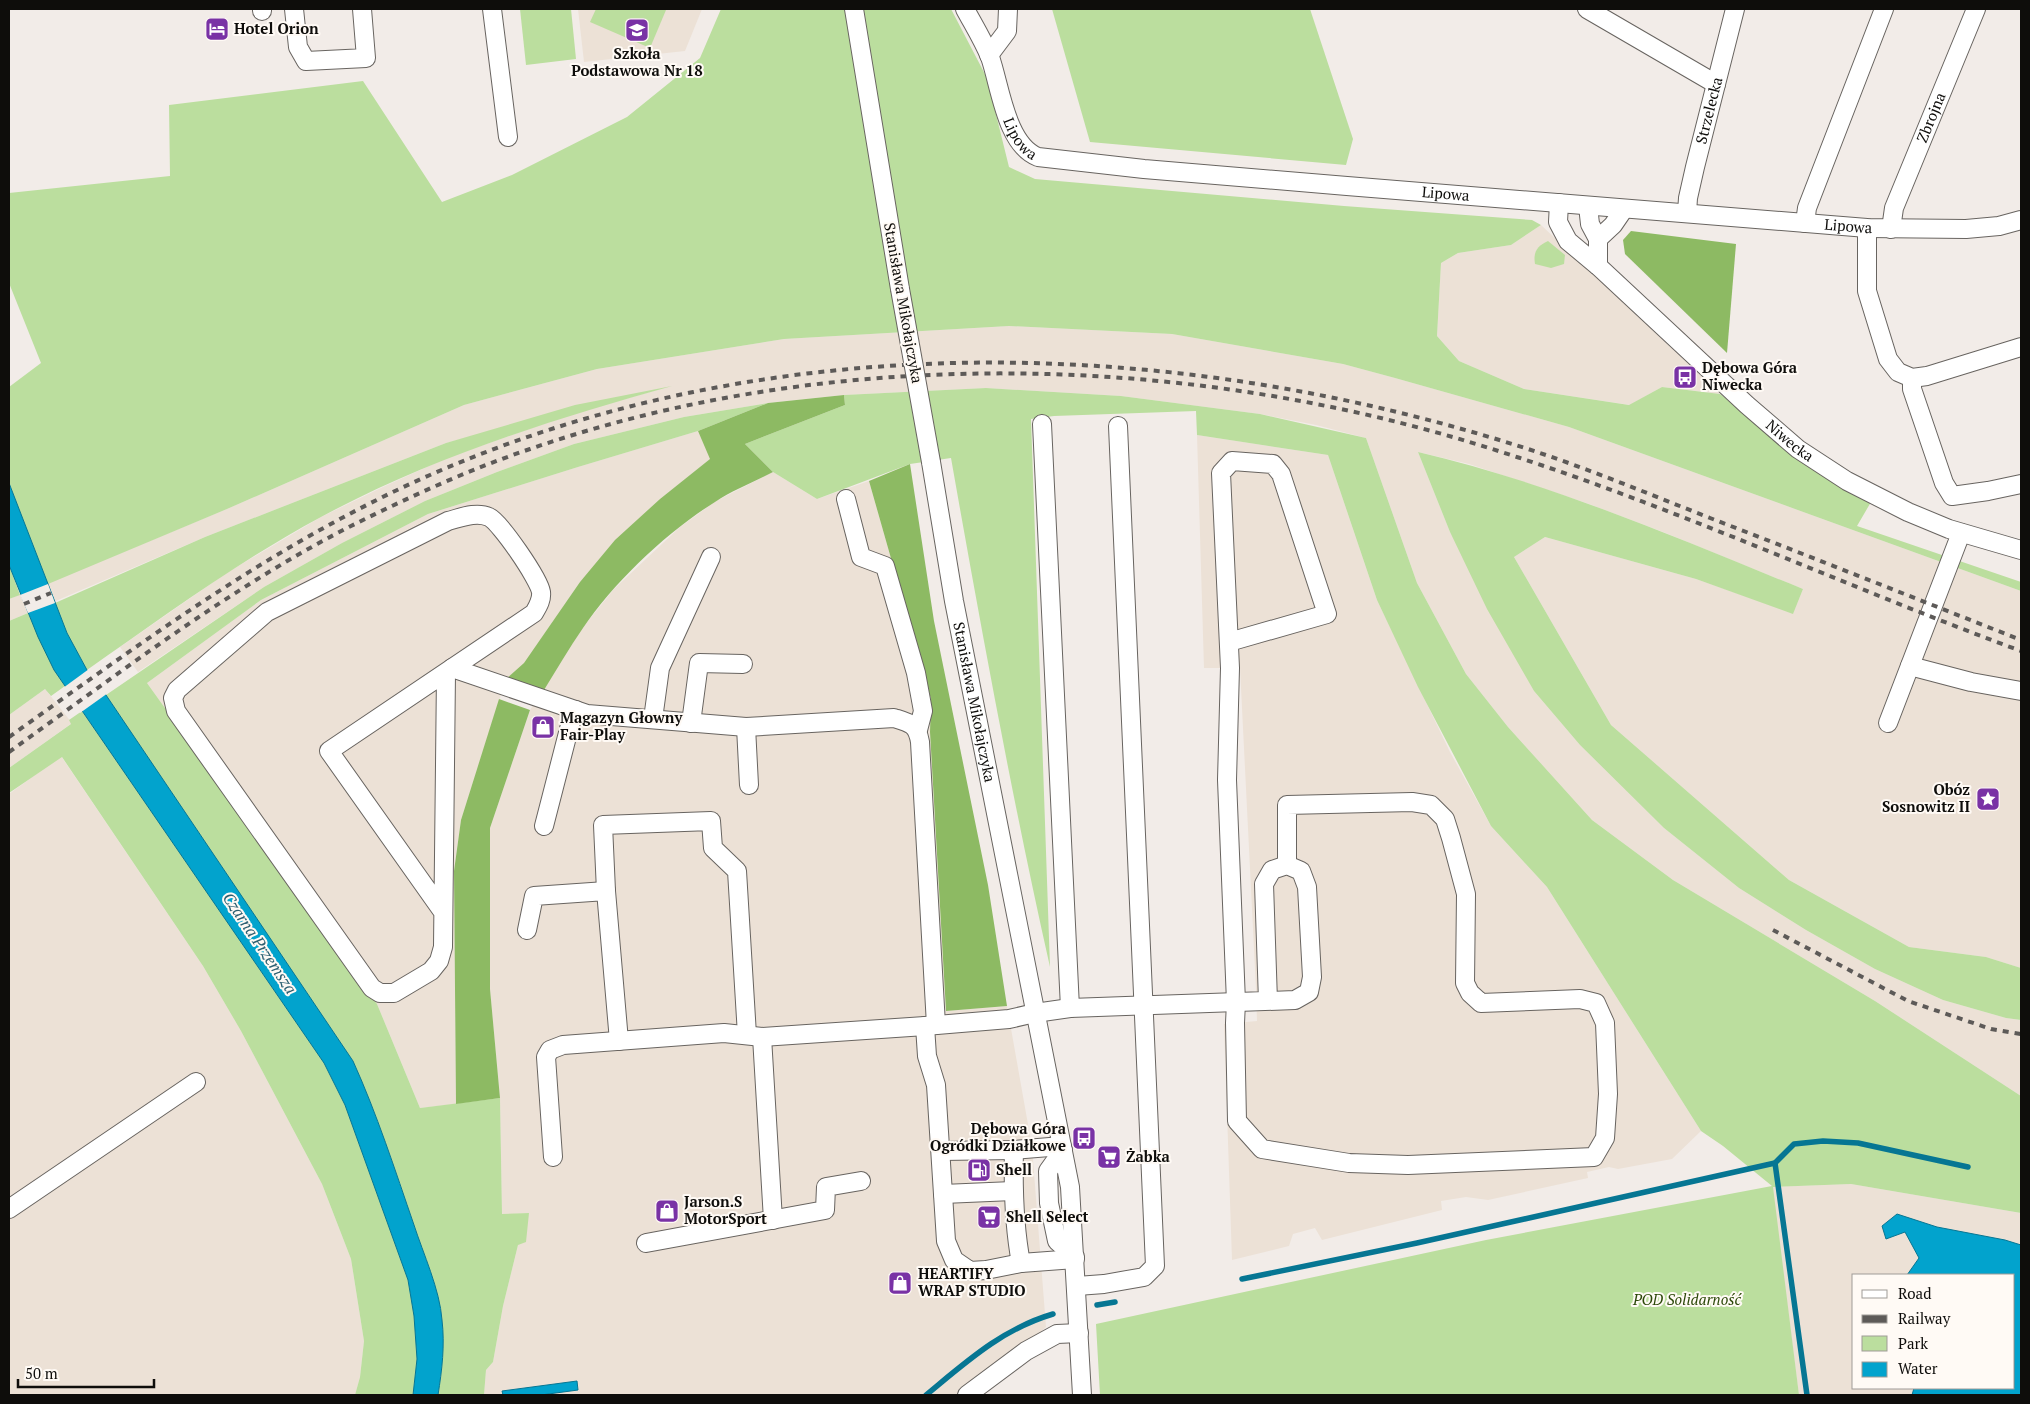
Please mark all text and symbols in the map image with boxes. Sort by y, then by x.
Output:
hotel icon: Hotel Orion [204,16,230,42]
school or university icon: Szkoła Podstawowa Nr 18 [624,17,650,43]
place label: Hotel Orion [234,18,319,38]
place label: Szkoła Podstawowa Nr 18 [571,43,703,80]
street label: Strzelecka [1690,74,1727,146]
street label: Zbrojna [1911,89,1950,145]
street label: Lipowa [999,114,1042,164]
street label: Lipowa [1421,181,1471,205]
street label: Lipowa [1824,214,1873,237]
street label: Stanisława Mikołajczyka [880,221,928,385]
place label: Dębowa Góra Niwecka [1702,357,1798,394]
bus stop icon: Dębowa Góra Niwecka [1672,364,1698,390]
street label: Niwecka [1762,415,1818,466]
street label: Stanisława Mikołajczyka [949,620,1001,784]
place label: Magazyn Głowny Fair-Play [560,707,683,744]
shop icon: Magazyn Głowny Fair-Play [530,714,556,740]
place label: Obóz Sosnowitz II [1882,779,1970,816]
place icon: Obóz Sosnowitz II [1975,786,2001,812]
water label: Czarna Przemsza [218,888,302,998]
place label: Dębowa Góra Ogródki Działkowe [930,1118,1067,1155]
bus stop icon: Dębowa Góra Ogródki Działkowe [1071,1125,1097,1151]
supermarket icon: Żabka [1096,1144,1122,1170]
place label: Żabka [1126,1146,1170,1166]
fuel station icon: Shell [966,1157,992,1183]
place label: Shell [996,1159,1032,1179]
place label: Jarson.S MotorSport [684,1191,767,1228]
shop icon: Jarson.S MotorSport [654,1198,680,1224]
supermarket icon: Shell Select [976,1204,1002,1230]
place label: Shell Select [1006,1206,1089,1226]
place label: HEARTIFY WRAP STUDIO [918,1263,1026,1300]
shop icon: HEARTIFY WRAP STUDIO [887,1270,913,1296]
legend [1852,1274,2015,1389]
text: Road [1898,1283,1931,1303]
park label: POD Solidarność [1632,1289,1743,1309]
text: Railway [1898,1308,1951,1328]
text: Park [1898,1333,1928,1353]
scale bar [18,1356,154,1388]
text: Water [1898,1358,1938,1378]
text: 50 m [25,1363,58,1383]

